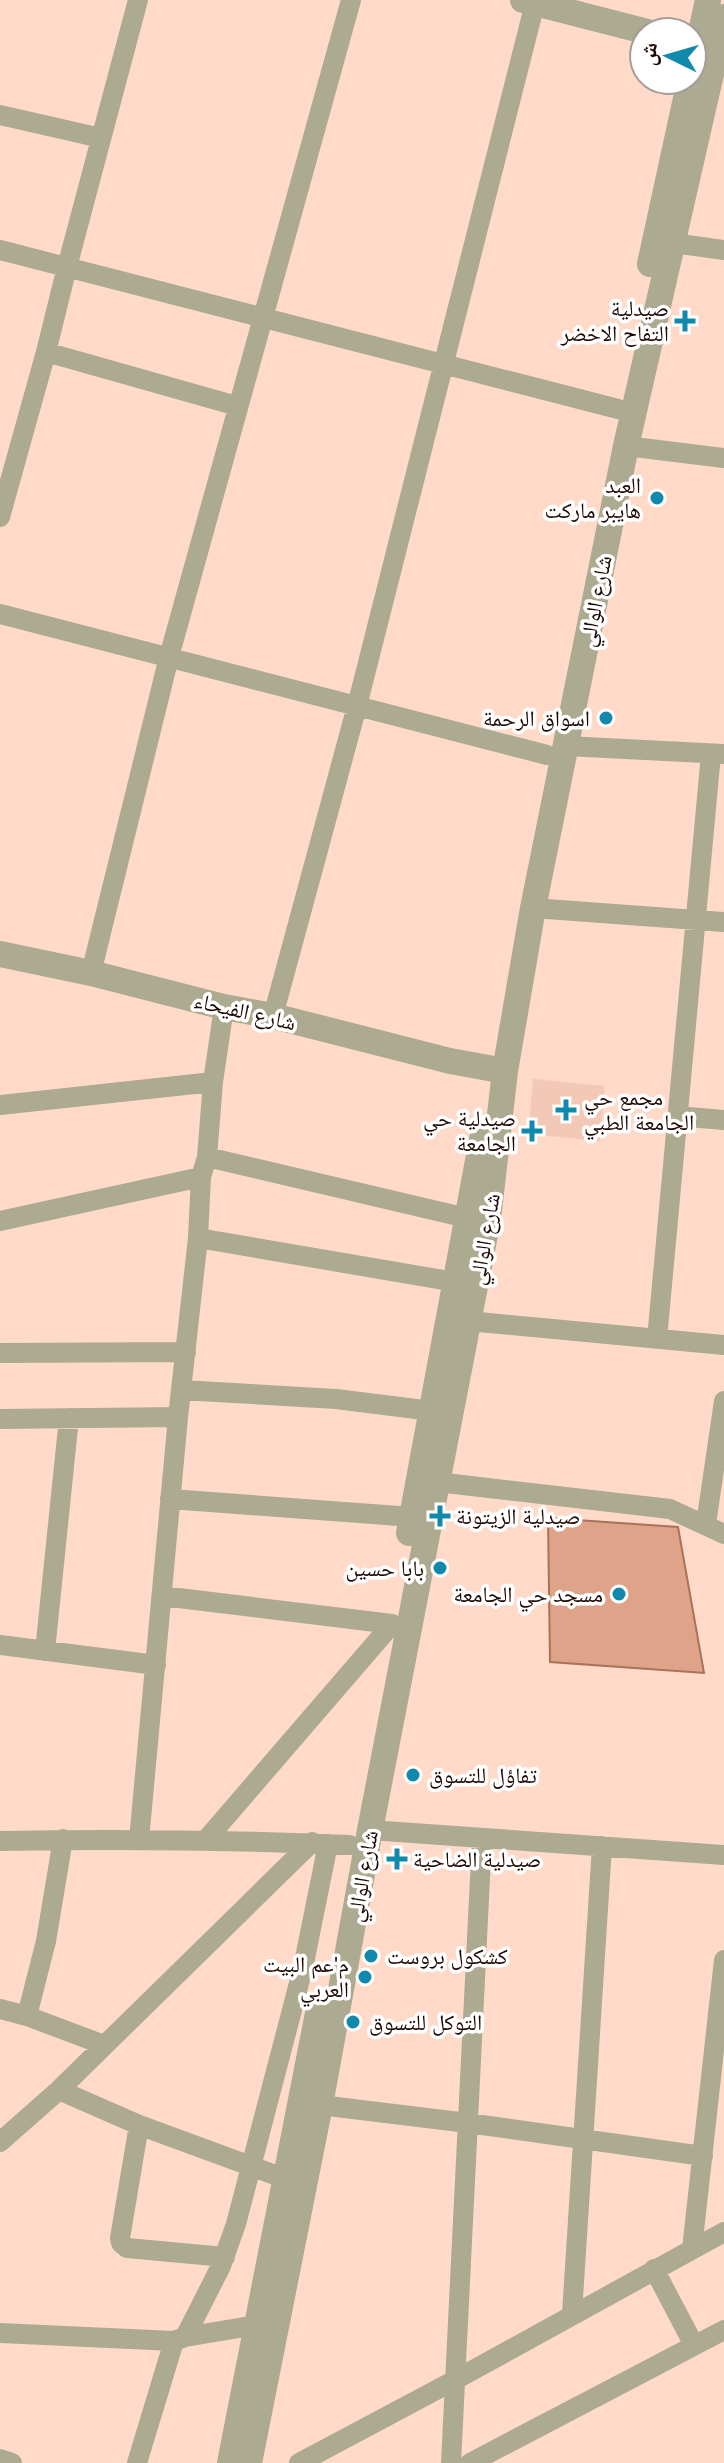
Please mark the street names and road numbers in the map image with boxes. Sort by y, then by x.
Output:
street label: شارع الوالي [572,553,621,650]
street label: شارع الفيحاء [191,986,299,1036]
street label: شارع الوالي [462,1191,509,1288]
street label: شارع الوالي [340,1828,387,1925]

